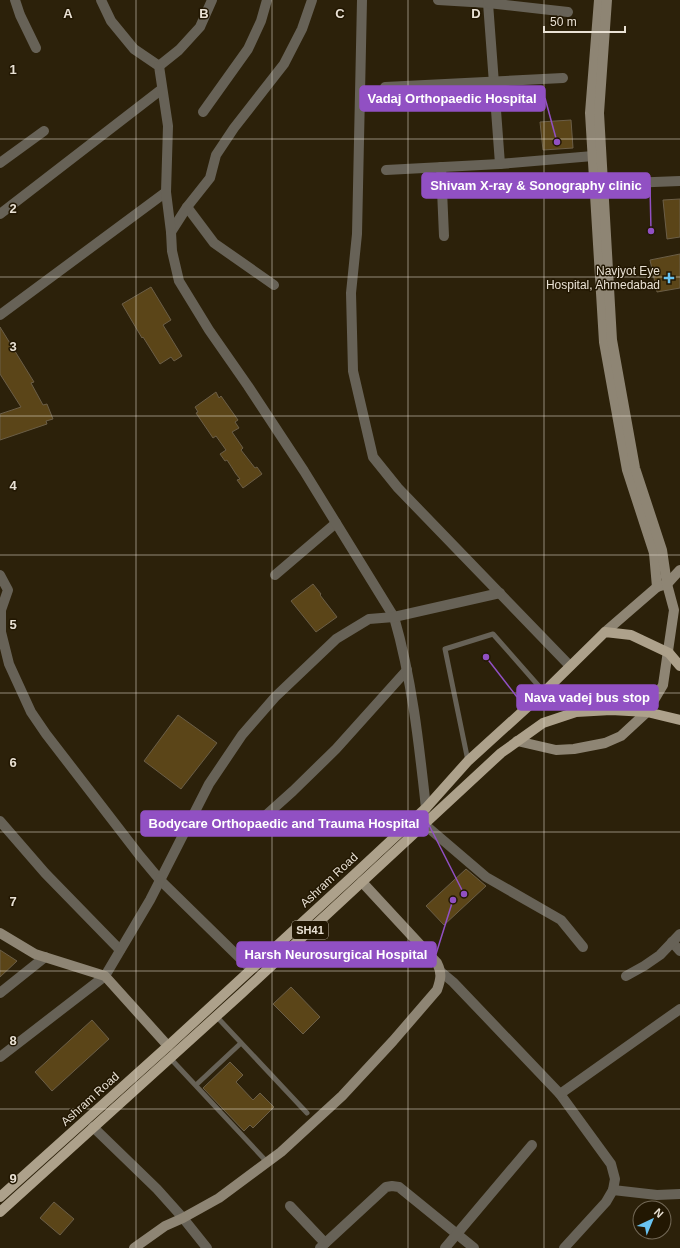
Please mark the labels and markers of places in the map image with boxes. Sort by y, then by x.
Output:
callout: Vadaj Orthopaedic Hospital [360,86,545,111]
callout: Shivam X-ray & Sonography clinic [422,173,650,198]
place label: Navjyot Eye Hospital, Ahmedabad [546,264,660,292]
marker: Navjyot Eye Hospital, Ahmedabad [663,272,675,284]
callout: Nava vadej bus stop [517,685,658,710]
callout: Bodycare Orthopaedic and Trauma Hospital [141,811,428,836]
callout: Harsh Neurosurgical Hospital [237,942,436,967]

